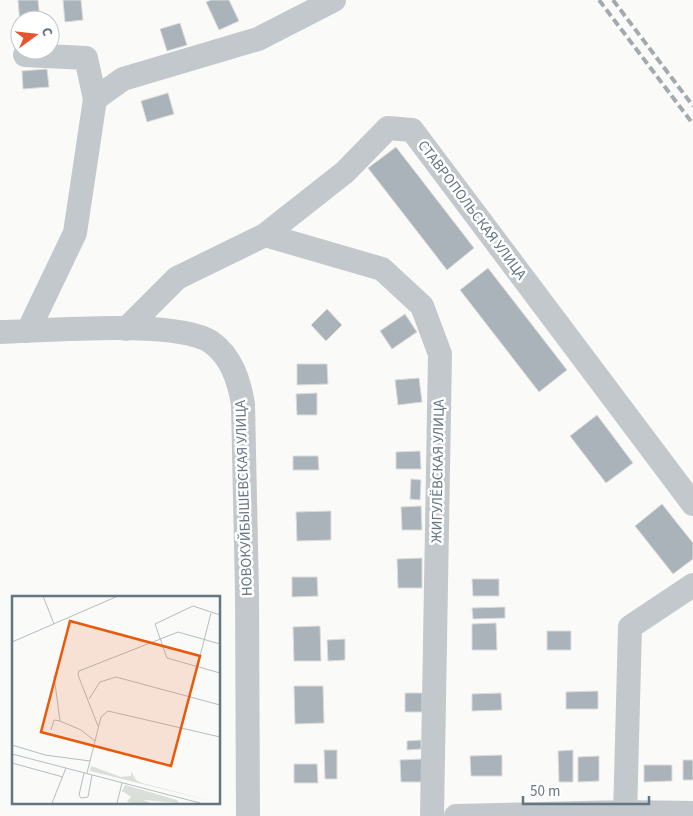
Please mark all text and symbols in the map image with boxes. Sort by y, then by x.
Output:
north arrow [10,10,60,60]
text: С [36,25,57,38]
street label: СТАВРОПОЛЬСКАЯ УЛИЦА [413,136,532,285]
street label: ЖИГУЛЁВСКАЯ УЛИЦА [426,398,450,543]
street label: НОВОКУЙБЫШЕВСКАЯ УЛИЦА [230,399,258,596]
inset map [12,596,220,804]
scale bar [523,774,649,806]
text: 50 m [530,781,560,802]

